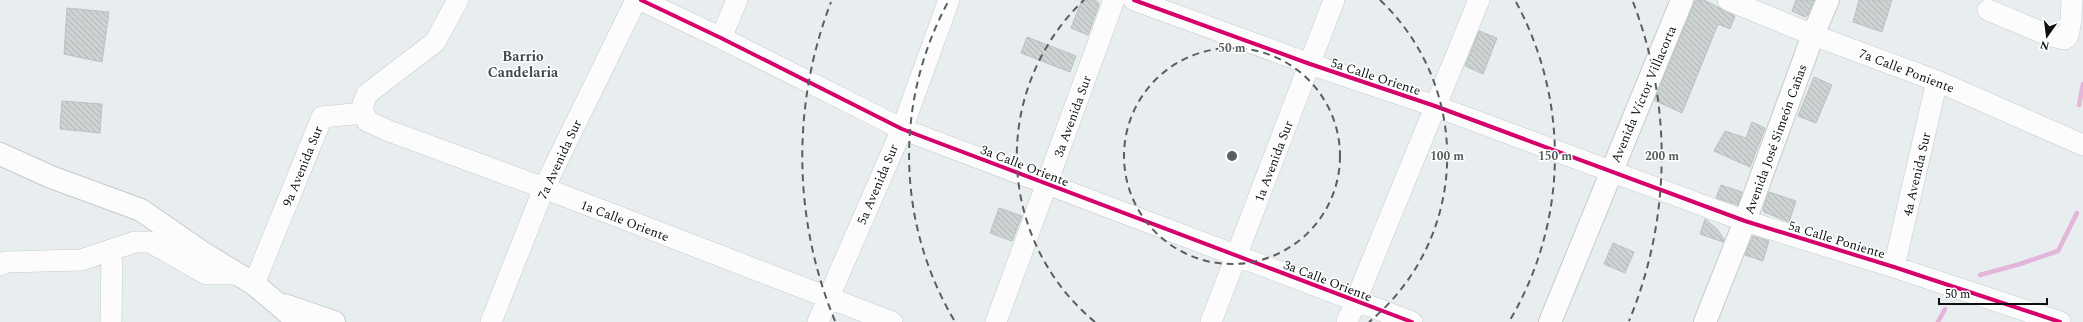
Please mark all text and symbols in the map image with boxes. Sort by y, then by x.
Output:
north arrow [2027,16,2067,56]
street label: Avenida Víctor Villacorta [1606,22,1682,166]
text: N [2038,36,2051,55]
text: 50 m [1218,39,1246,58]
street label: 7a Calle Poniente [1856,44,1957,98]
district label: Barrio Candelaria [488,46,559,83]
street label: 5a Calle Oriente [1328,53,1423,101]
street label: Avenida José Simeón Cañas [1739,61,1812,217]
street label: 3a Avenida Sur [1049,73,1097,160]
street label: 7a Avenida Sur [533,116,587,202]
street label: 1a Avenida Sur [1249,118,1299,205]
street label: 9a Avenida Sur [278,123,328,210]
street label: 4a Avenida Sur [1898,130,1936,218]
street label: 3a Calle Oriente [977,140,1072,192]
street label: 5a Avenida Sur [852,141,904,228]
text: 100 m [1430,147,1464,166]
text: 150 m [1538,147,1572,166]
text: 200 m [1645,147,1679,166]
centre of rings [1225,149,1239,163]
street label: 1a Calle Oriente [577,195,672,247]
street label: 5a Calle Poniente [1786,216,1888,264]
street label: 3a Calle Oriente [1280,255,1375,307]
scale bar [1939,280,2047,306]
text: 50 m [1945,285,1970,304]

